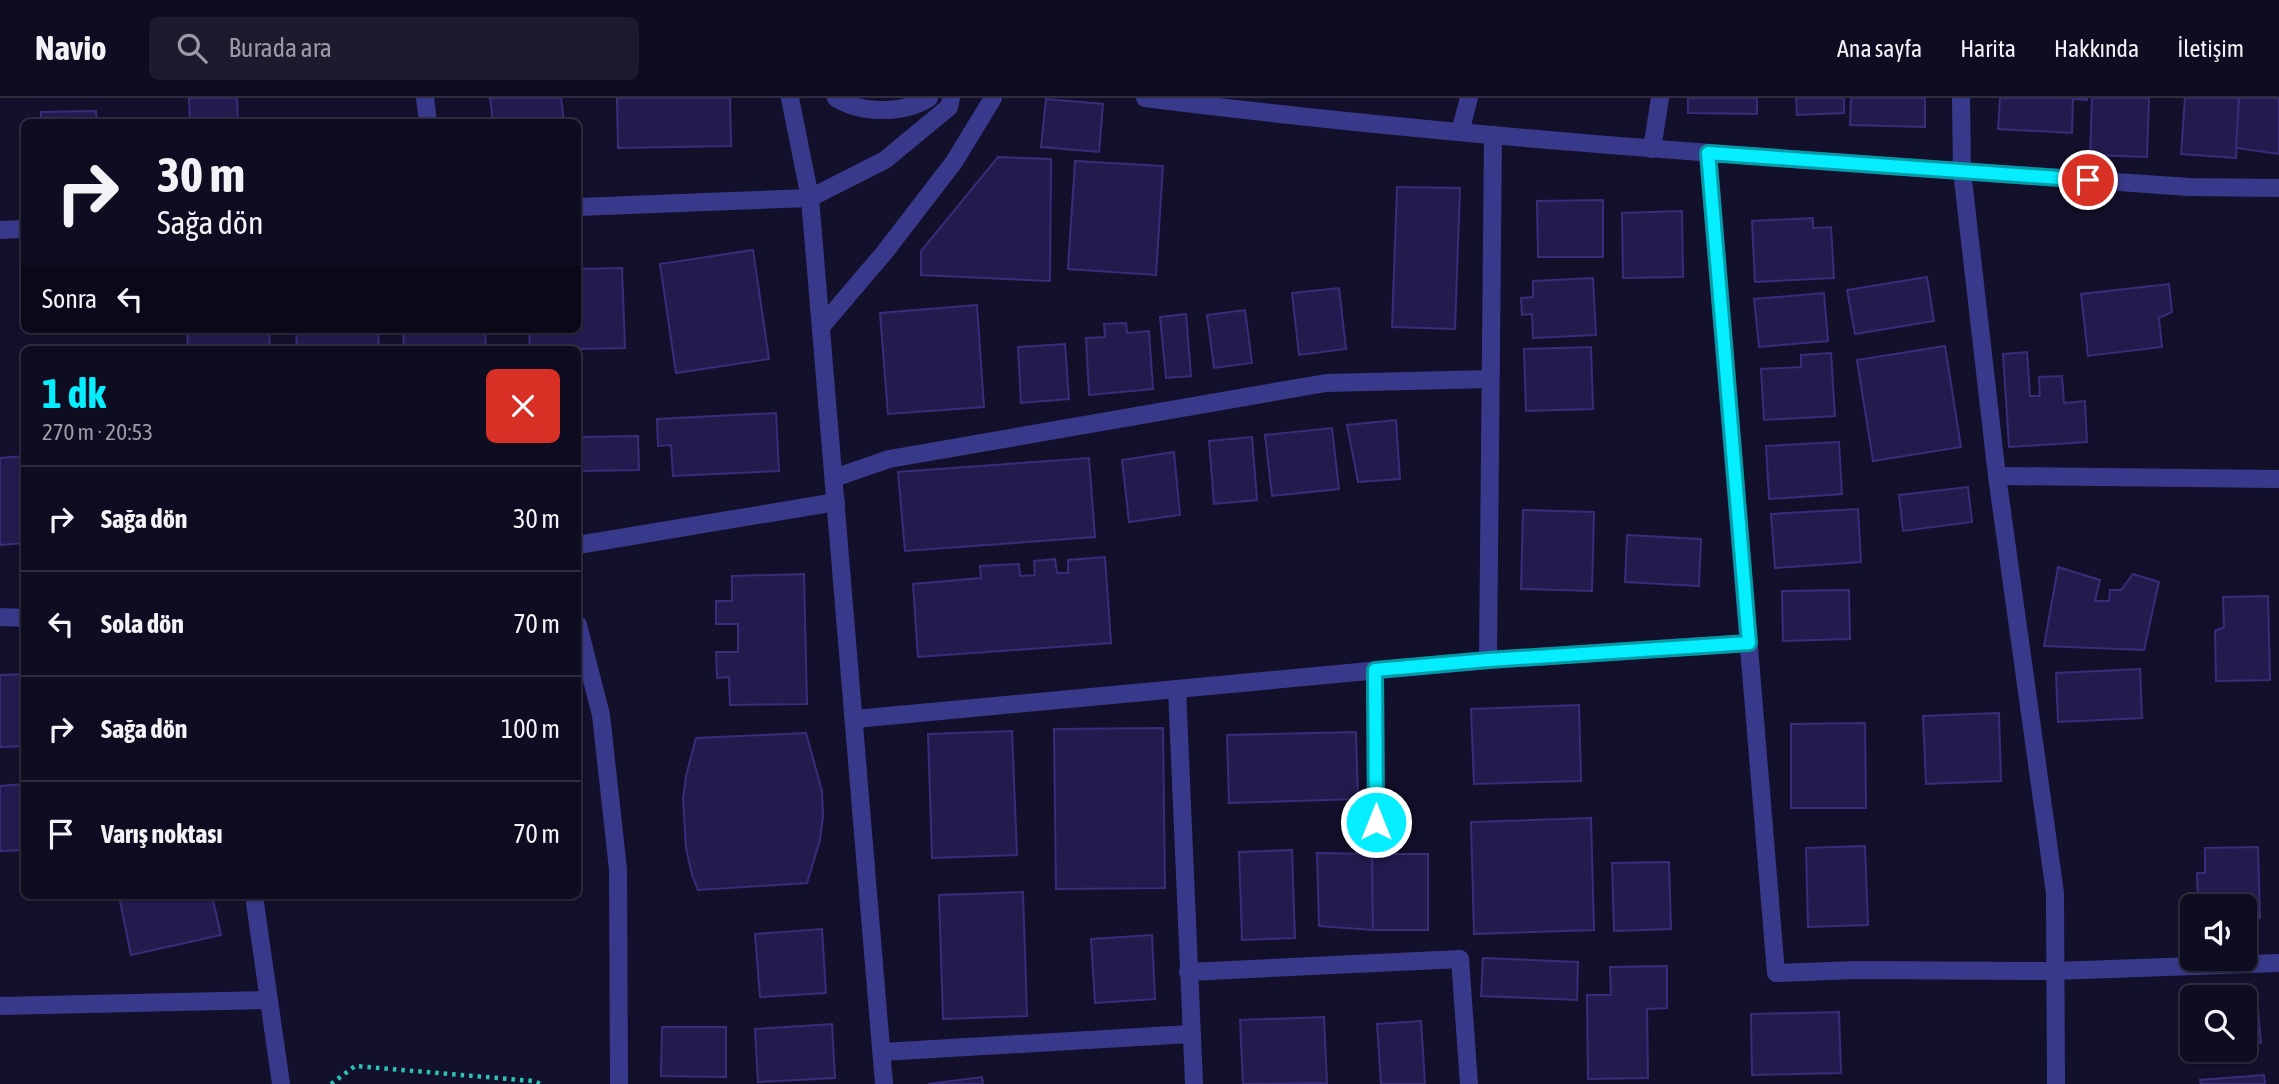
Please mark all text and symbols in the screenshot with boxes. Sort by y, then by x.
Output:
search box [149,17,639,80]
text: Navio [35,29,107,67]
icon: search [173,29,211,67]
text: Burada ara [229,33,332,63]
text: Ana sayfa [1837,35,1922,62]
text: Harita [1960,35,2016,62]
text: Hakkında [2054,35,2139,62]
text: İletişim [2177,35,2244,62]
text: 30 m [157,146,245,202]
icon: right [42,147,133,238]
pin [2058,150,2118,210]
icon: arrive [2069,161,2107,199]
text: Sağa dön [157,204,263,241]
icon: left [111,280,149,318]
text: Sonra [42,284,97,314]
text: 1 dk [42,369,106,417]
button: close [486,369,560,443]
text: 270 m · 20:53 [42,419,153,445]
icon: right [42,500,80,538]
text: Sağa dön [101,504,187,534]
text: 30 m [513,504,560,534]
icon: left [42,605,80,643]
text: Sola dön [101,609,184,639]
text: 70 m [513,609,560,639]
icon: right [42,710,80,748]
text: Sağa dön [101,714,187,744]
text: 100 m [501,714,560,744]
position arrow [1339,785,1413,859]
icon: arrive [42,815,80,853]
text: Varış noktası [101,819,222,849]
text: 70 m [513,819,560,849]
map controls [2180,894,2257,1062]
button: sound [2180,894,2257,971]
button: search [2180,985,2257,1062]

